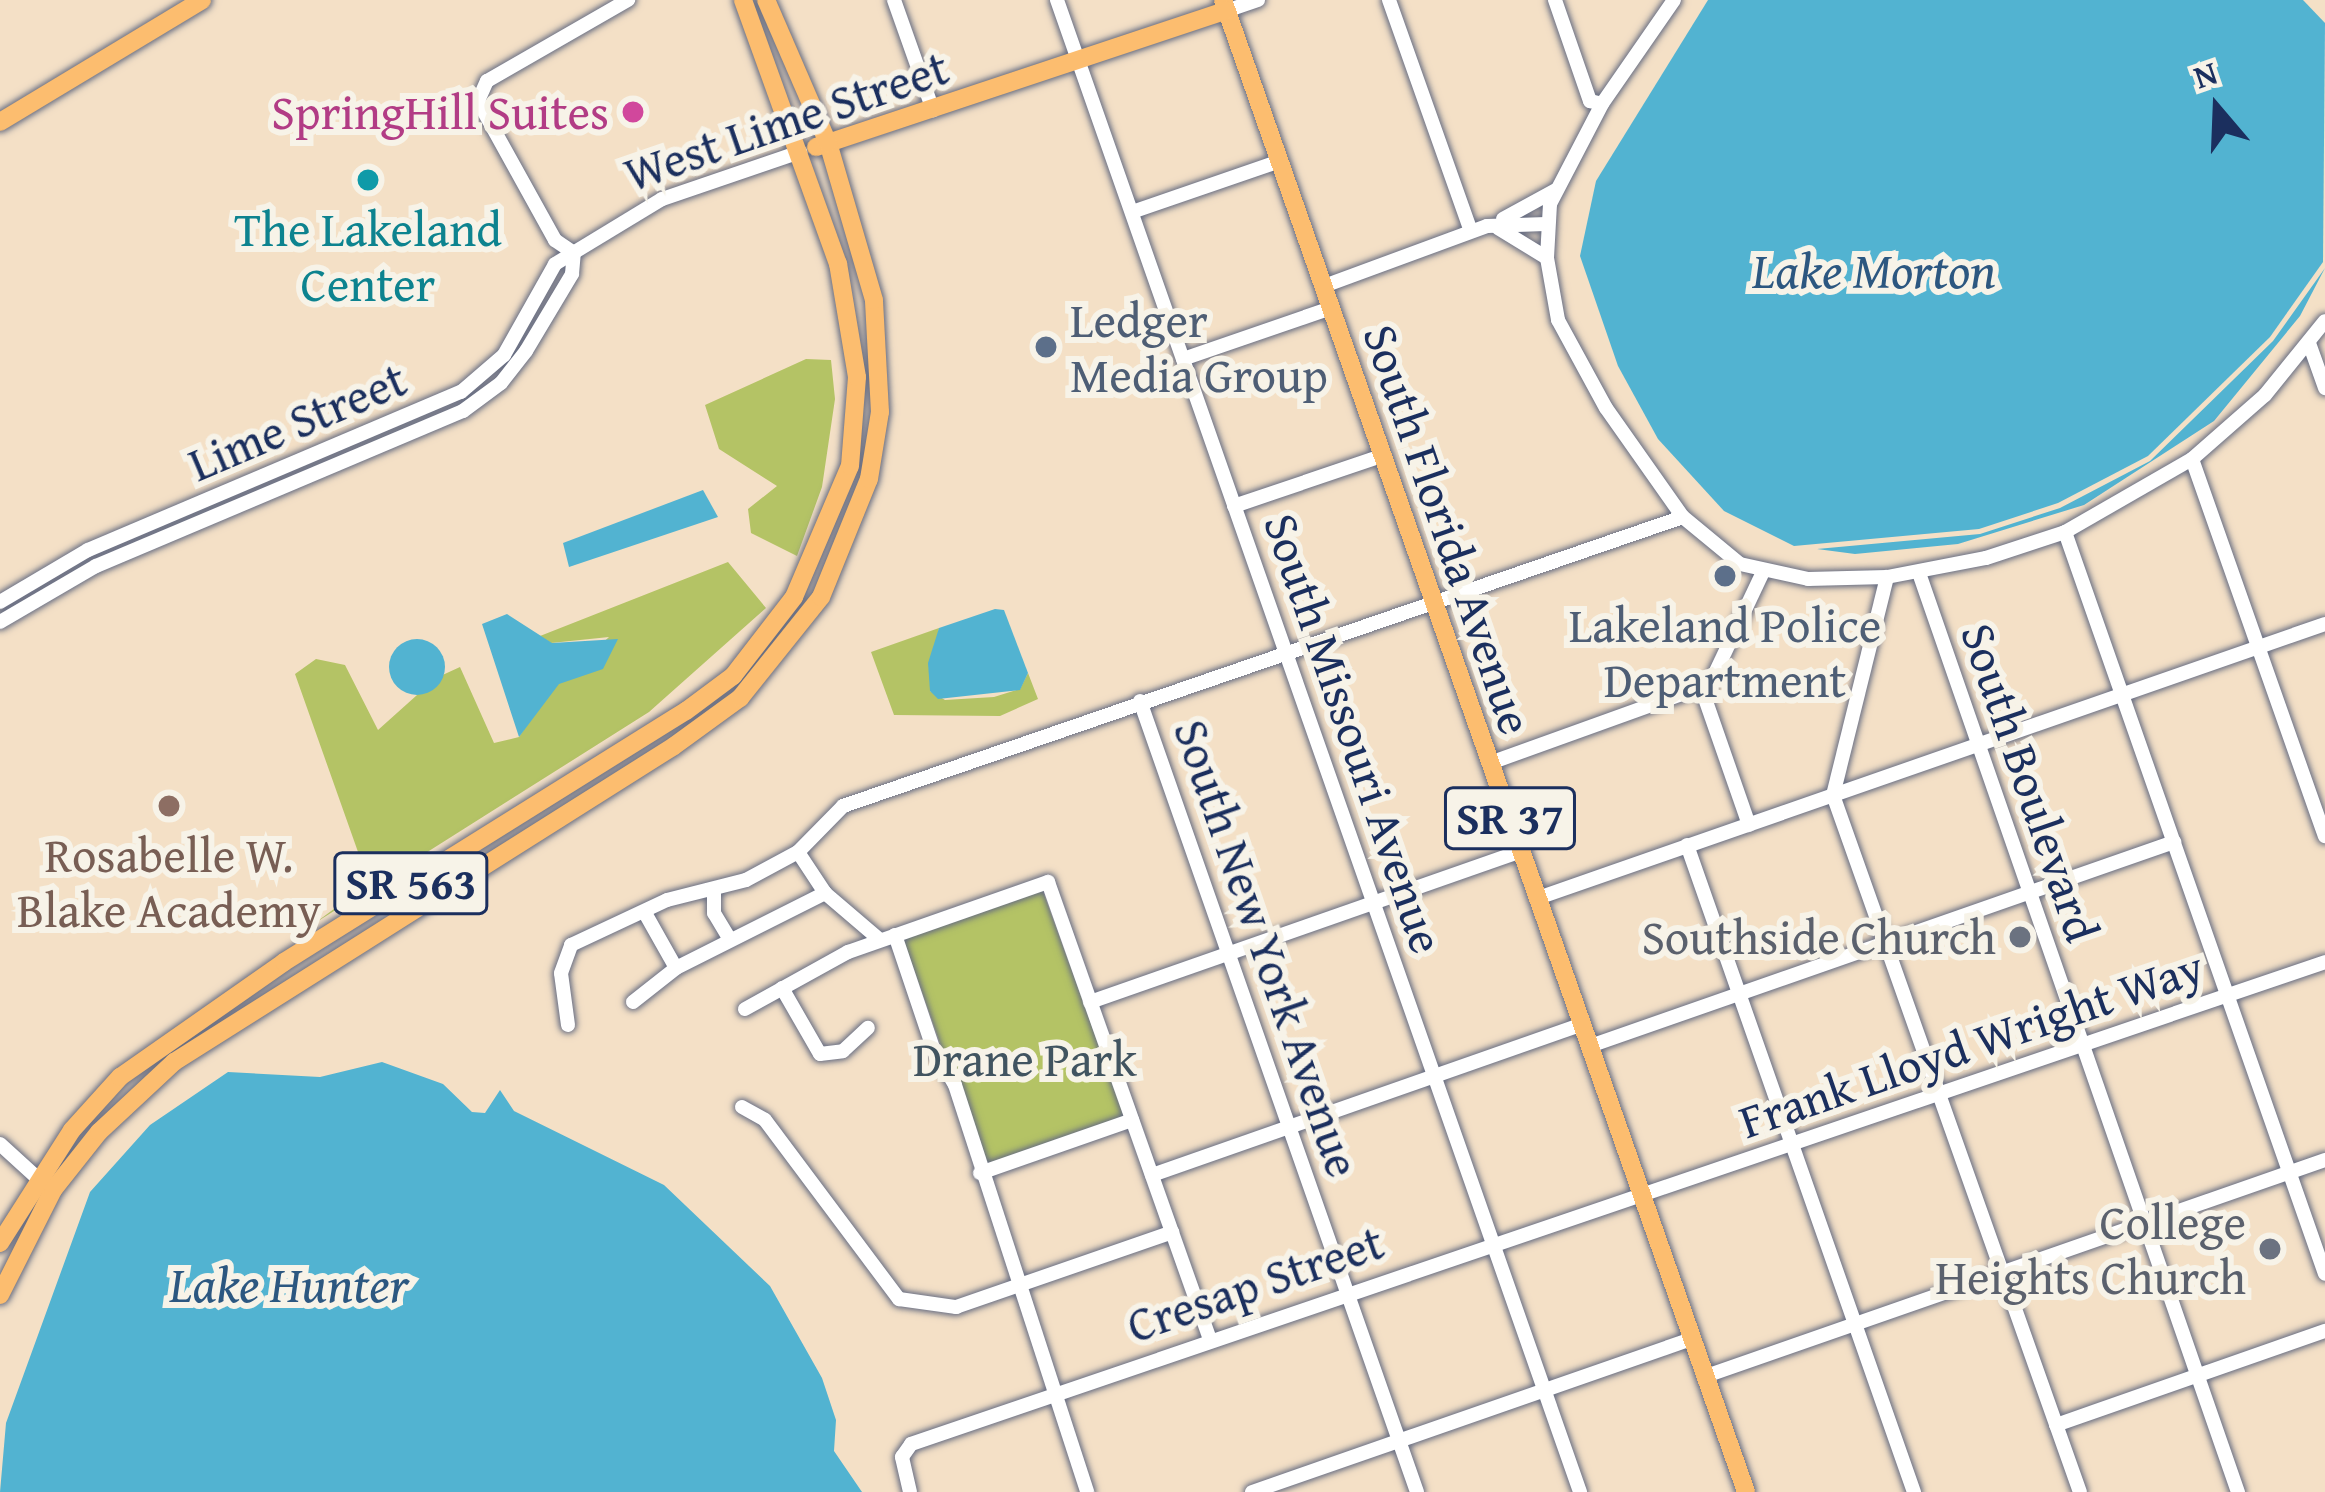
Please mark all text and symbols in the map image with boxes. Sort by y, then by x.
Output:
street label: West Lime Street [617,38,955,202]
north arrow [2157,48,2277,168]
text: N [2187,48,2224,100]
place label: SpringHill Suites [271,83,609,141]
marker: SpringHill Suites [620,99,646,125]
marker: The Lakeland Center [355,167,381,193]
place label: The Lakeland Center [234,199,502,312]
water label: Lake Morton [1752,239,1996,301]
place label: Ledger Media Group [1070,290,1328,403]
street label: South Florida Avenue [1352,317,1546,741]
marker: Ledger Media Group [1033,334,1059,360]
street label: Lime Street [180,349,414,493]
street label: South Missouri Avenue [1253,506,1457,960]
marker: Lakeland Police Department [1712,563,1738,589]
place label: Lakeland Police Department [1569,595,1881,708]
street label: South Boulevard [1950,615,2112,949]
street label: South New York Avenue [1163,712,1373,1184]
road number: SR 37 [1441,779,1579,857]
marker: Rosabelle W. Blake Academy [156,793,182,819]
place label: Rosabelle W. Blake Academy [17,825,321,938]
road number: SR 563 [333,844,489,922]
place label: Southside Church [1641,908,1996,966]
marker: Southside Church [2007,924,2033,950]
street label: Frank Lloyd Wright Way [1732,937,2210,1149]
park label: Drane Park [913,1030,1137,1088]
place label: College Heights Church [1935,1192,2246,1305]
street label: Cresap Street [1119,1212,1391,1354]
marker: College Heights Church [2257,1236,2283,1262]
water label: Lake Hunter [169,1253,409,1315]

